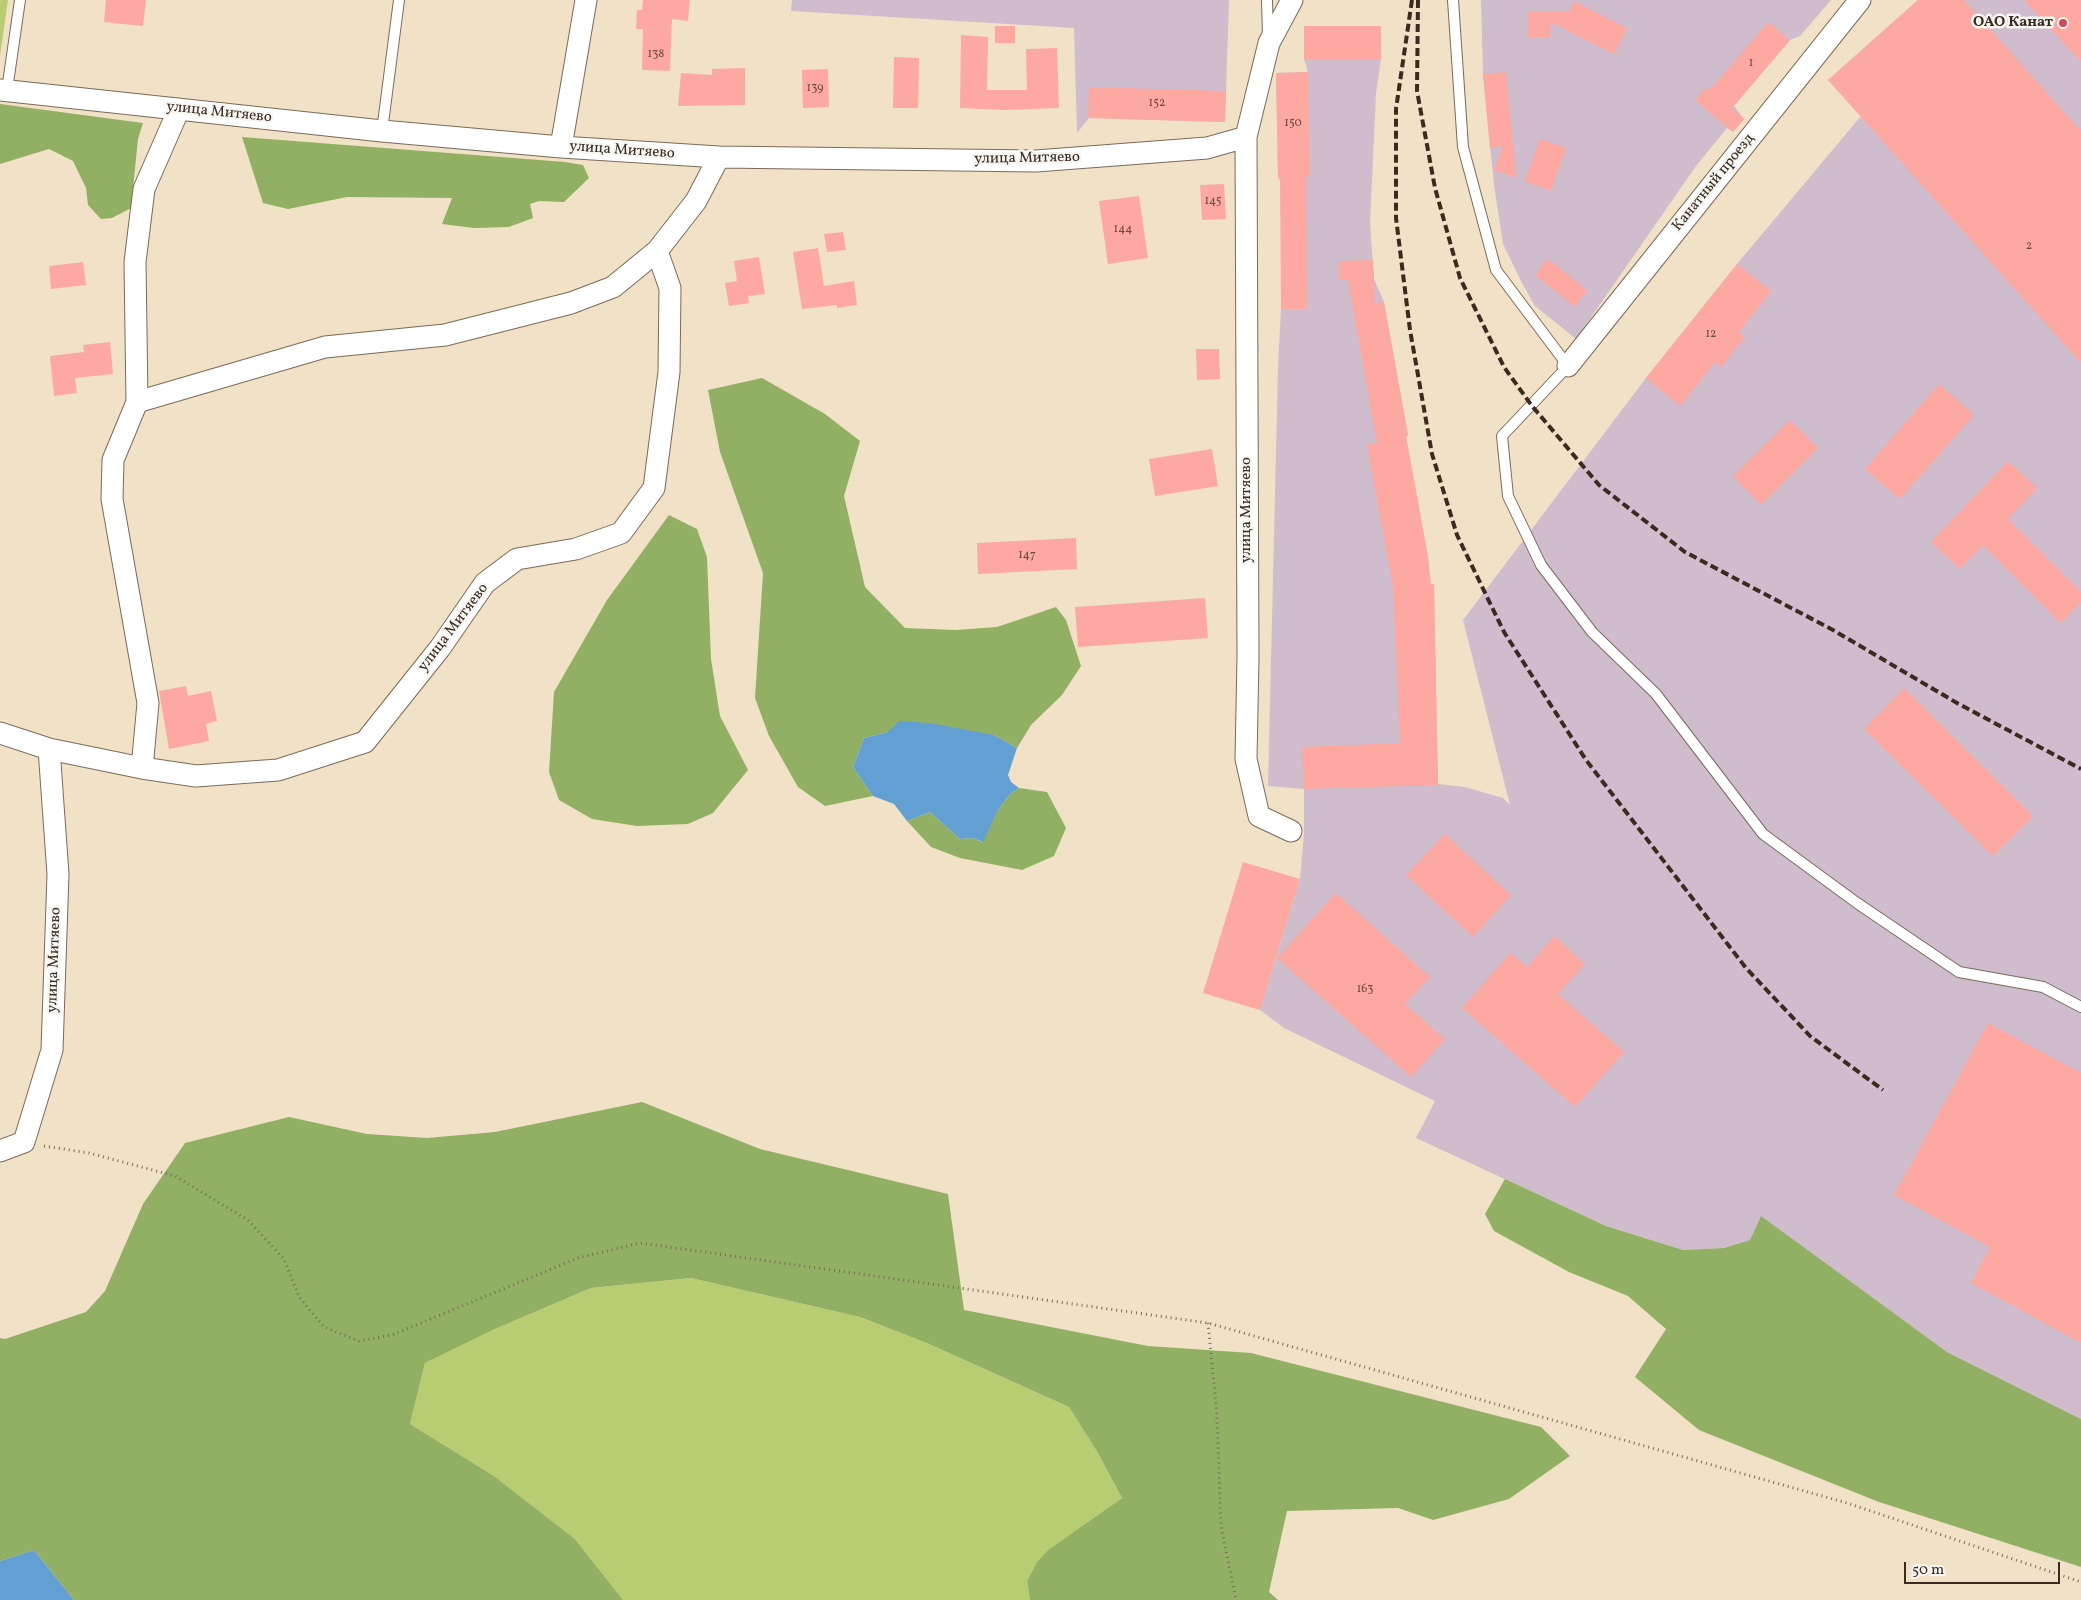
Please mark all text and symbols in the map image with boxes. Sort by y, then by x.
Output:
place label: ОАО Канат [1973,14,2053,32]
marker: ОАО Канат [2057,17,2069,29]
house number: 138 [648,48,664,62]
house number: 1 [1749,57,1753,71]
house number: 139 [807,82,823,96]
house number: 152 [1149,97,1165,111]
street label: улица Митяево [165,99,273,127]
house number: 150 [1284,117,1302,131]
street label: Канатный проезд [1669,131,1759,235]
street label: улица Митяево [569,138,675,164]
street label: улица Митяево [974,149,1080,169]
house number: 145 [1204,195,1222,209]
house number: 144 [1114,223,1132,237]
house number: 2 [2026,240,2032,254]
house number: 12 [1705,328,1717,342]
street label: улица Митяево [1238,457,1256,563]
house number: 147 [1018,549,1036,563]
street label: улица Митяево [415,580,493,676]
street label: улица Митяево [44,907,66,1013]
house number: 163 [1357,983,1373,997]
scale bar [1906,1552,2062,1584]
text: 50 m [1912,1560,1944,1581]

